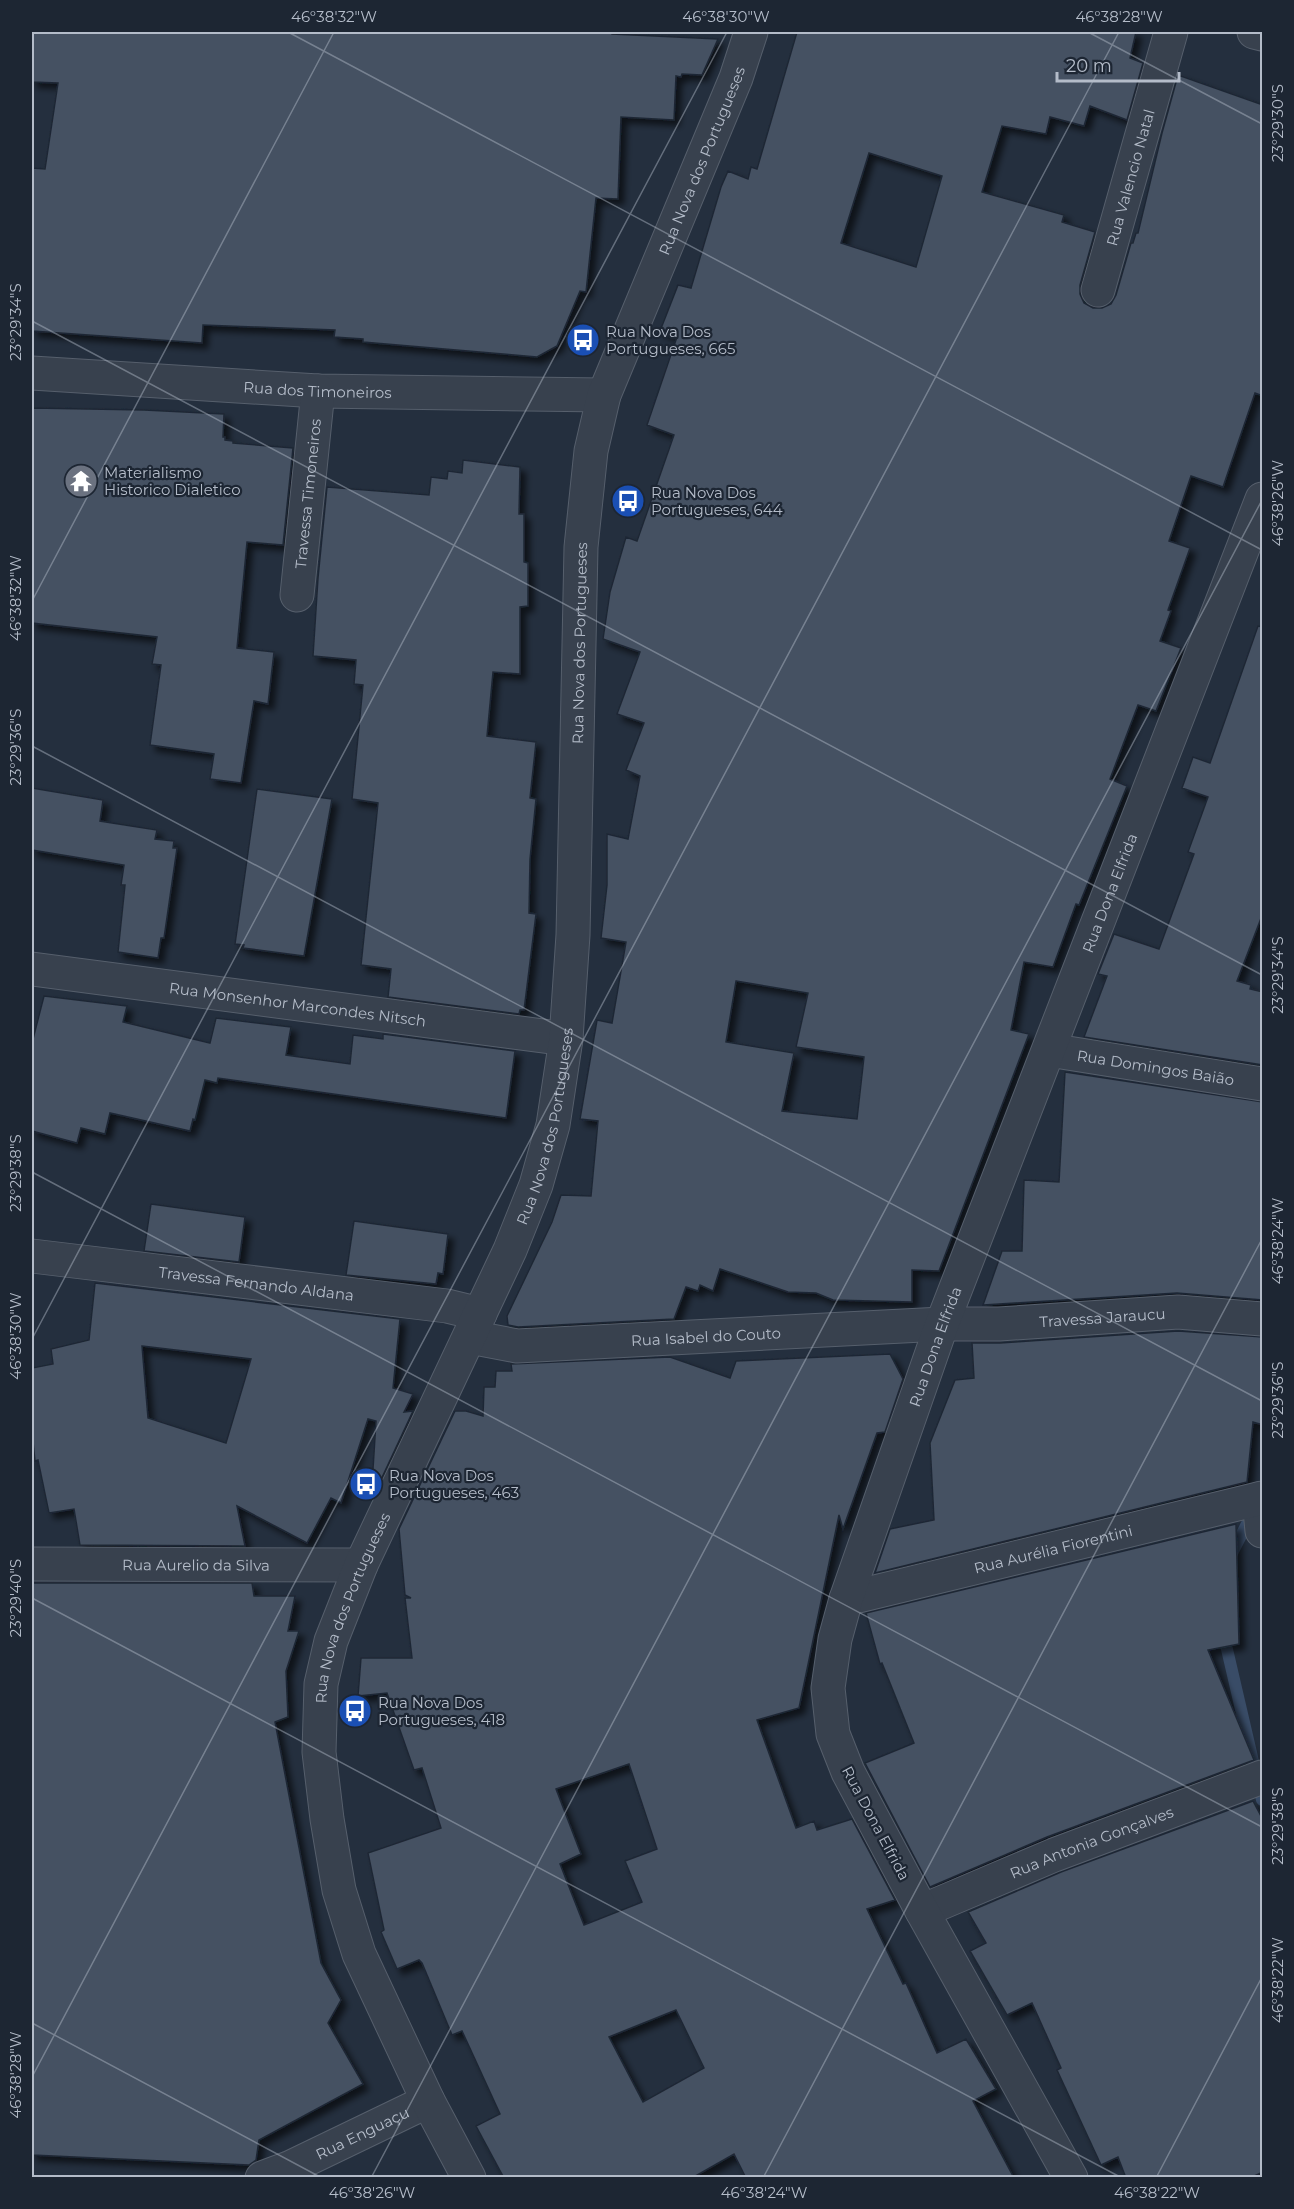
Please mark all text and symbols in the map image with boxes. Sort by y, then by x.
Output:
text: 46°38'32"W [291,7,377,26]
text: 46°38'30"W [682,7,770,26]
text: 46°38'28"W [1075,7,1163,26]
scale bar [1057,45,1178,83]
text: 20 m [1066,55,1112,77]
street label: Rua Nova dos Portugueses [654,64,749,258]
text: 23°29'30"S [1268,84,1287,162]
street label: Rua Valencio Natal [1102,107,1158,248]
text: 23°29'34"S [6,283,25,361]
bus stop icon: Rua Nova Dos Portugueses, 665 [565,322,601,358]
place label: Rua Nova Dos Portugueses, 665 [606,322,735,358]
street label: Rua dos Timoneiros [243,377,392,402]
street label: Travessa Timoneiros [290,418,325,569]
text: 46°38'26"W [1268,459,1287,546]
temple icon: Materialismo Historico Dialetico [63,463,99,499]
place label: Materialismo Historico Dialetico [104,463,241,499]
bus stop icon: Rua Nova Dos Portugueses, 644 [610,483,646,519]
place label: Rua Nova Dos Portugueses, 644 [651,483,783,519]
street label: Rua Nova dos Portugueses [567,541,591,744]
text: 46°38'32"W [6,555,25,641]
text: 23°29'36"S [6,709,25,785]
street label: Rua Dona Elfrida [1077,830,1141,955]
text: 23°29'34"S [1268,936,1287,1014]
street label: Rua Monsenhor Marcondes Nitsch [168,978,427,1030]
street label: Rua Nova dos Portugueses [512,1027,576,1227]
street label: Rua Domingos Baião [1076,1045,1236,1089]
text: 23°29'38"S [6,1134,25,1212]
text: 46°38'24"W [1268,1197,1287,1284]
street label: Travessa Fernando Aldana [158,1262,355,1304]
street label: Rua Dona Elfrida [904,1284,965,1409]
text: 46°38'30"W [6,1292,25,1380]
street label: Travessa Jaraucu [1039,1303,1166,1331]
street label: Rua Isabel do Couto [630,1323,781,1350]
text: 23°29'36"S [1268,1362,1287,1438]
bus stop icon: Rua Nova Dos Portugueses, 463 [348,1466,384,1502]
place label: Rua Nova Dos Portugueses, 463 [389,1466,519,1502]
street label: Rua Nova dos Portugueses [311,1509,394,1704]
street label: Rua Aurélia Fiorentini [972,1520,1134,1577]
street label: Rua Aurelio da Silva [122,1555,270,1574]
text: 23°29'40"S [6,1559,25,1637]
bus stop icon: Rua Nova Dos Portugueses, 418 [337,1693,373,1729]
place label: Rua Nova Dos Portugueses, 418 [378,1693,505,1729]
street label: Rua Dona Elfrida [838,1763,914,1883]
text: 23°29'38"S [1268,1787,1287,1865]
street label: Rua Antonia Gonçalves [1007,1802,1176,1882]
text: 46°38'22"W [1268,1937,1287,2023]
text: 46°38'28"W [6,2031,25,2119]
street label: Rua Enguaçu [312,2102,412,2163]
text: 46°38'26"W [329,2183,416,2202]
text: 46°38'24"W [721,2183,808,2202]
text: 46°38'22"W [1114,2183,1200,2202]

